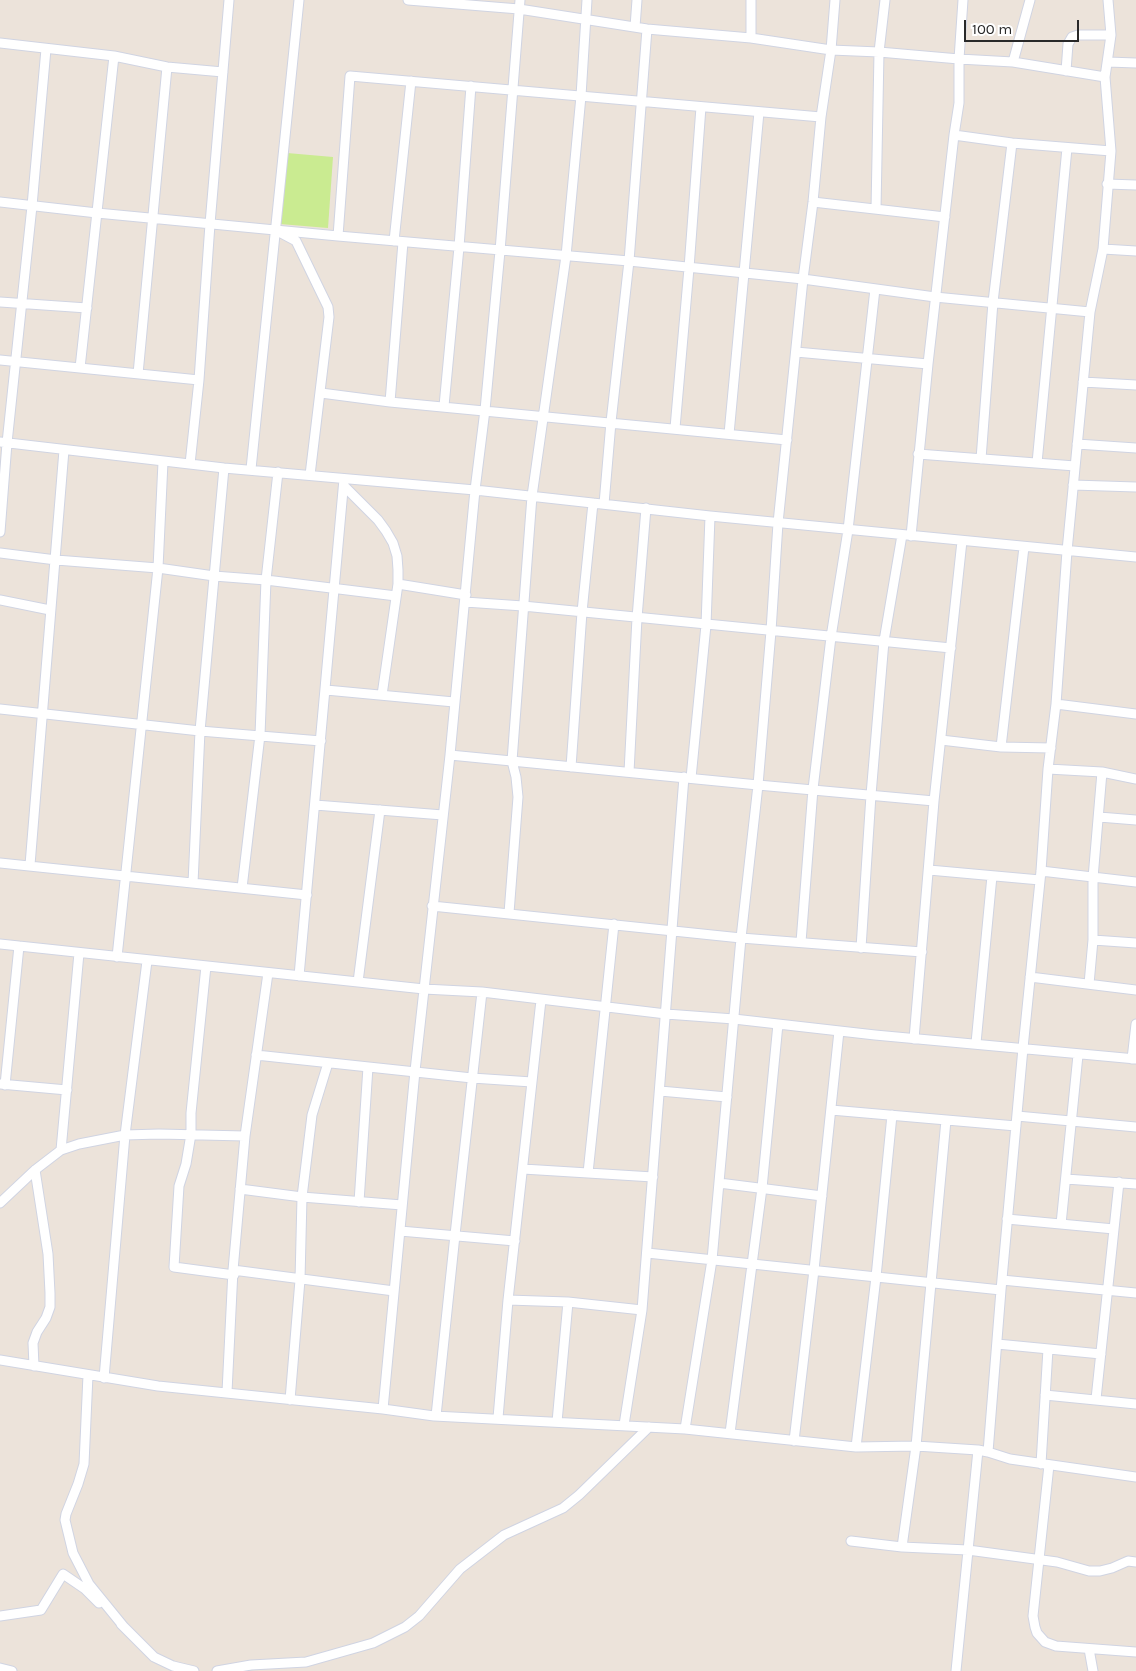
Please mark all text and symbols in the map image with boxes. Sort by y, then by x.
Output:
scale bar [966,10,1081,42]
text: 100 m [972,20,1012,38]

